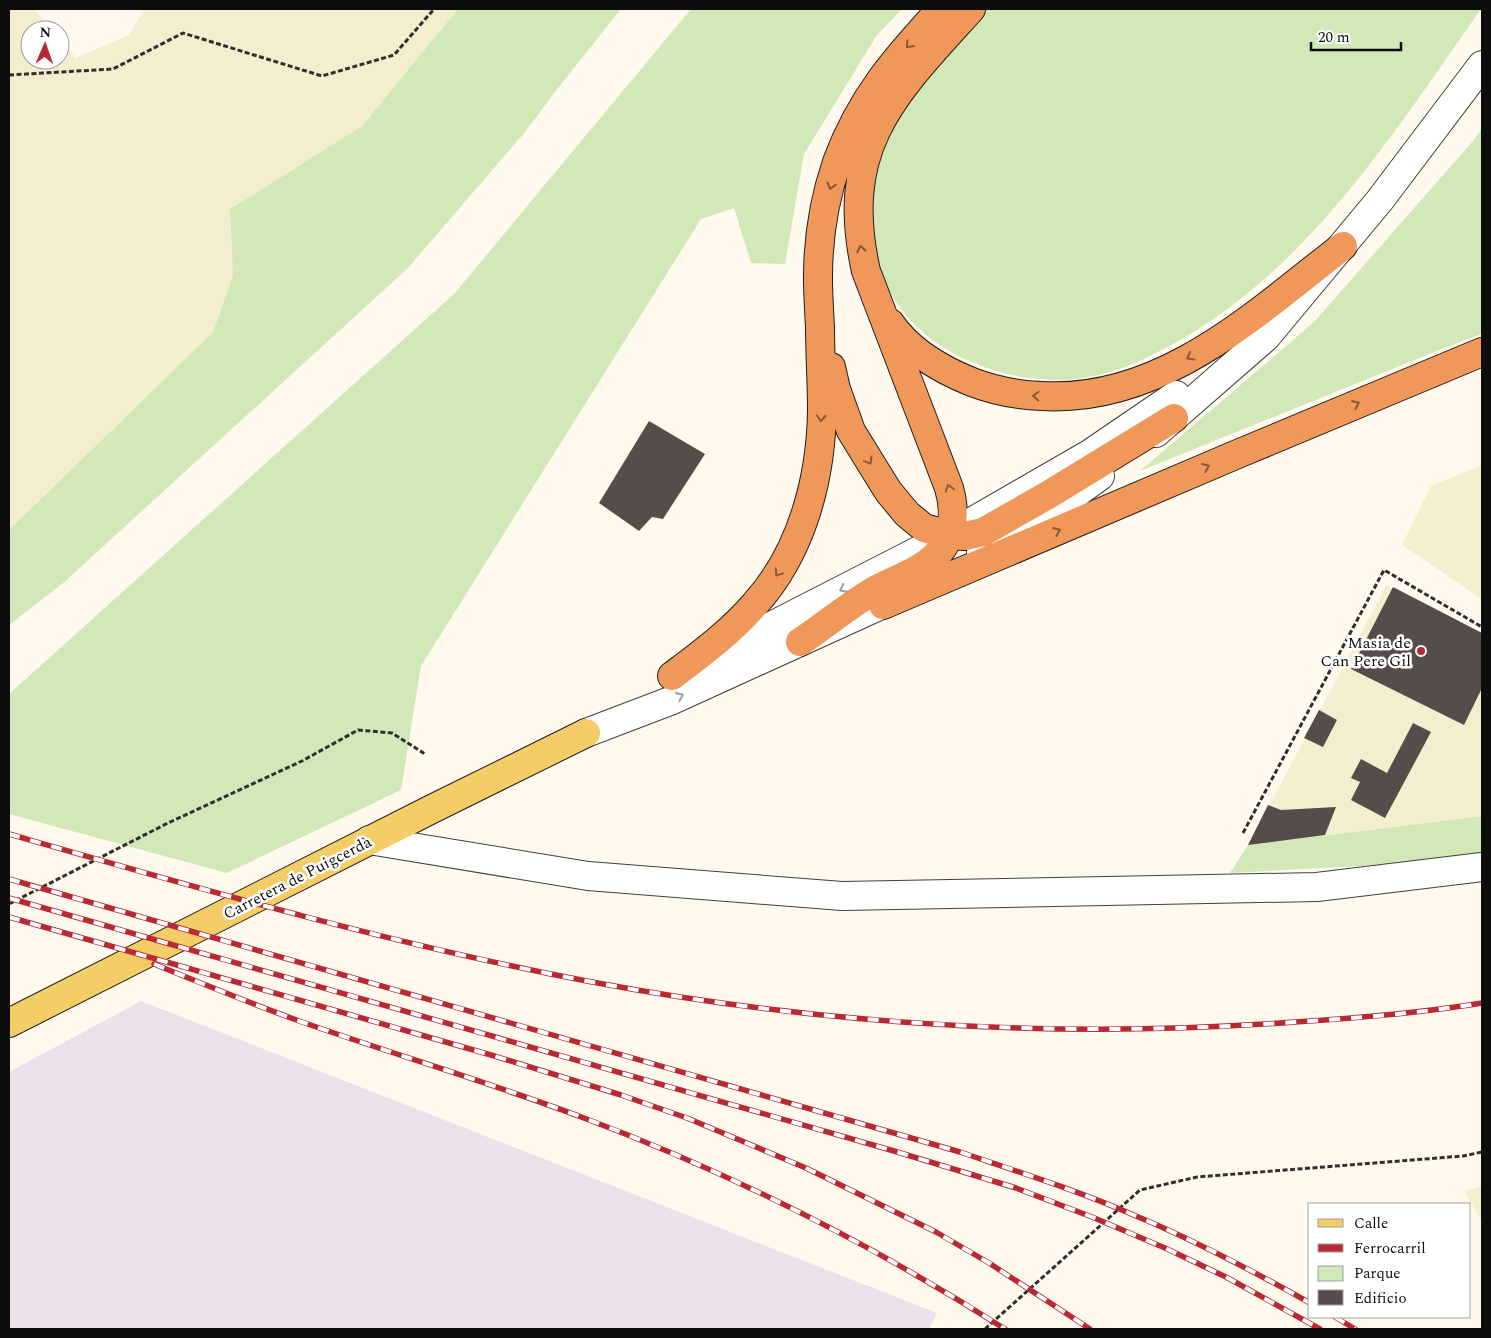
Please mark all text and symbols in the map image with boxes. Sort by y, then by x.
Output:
north arrow [20,20,70,70]
scale bar [1311,20,1401,52]
text: N [39,22,52,43]
text: 20 m [1318,26,1350,49]
one-way arrow [905,39,914,48]
one-way arrow [826,181,837,190]
one-way arrow [857,244,867,253]
one-way arrow [1187,351,1196,361]
one-way arrow [1031,390,1039,401]
one-way arrow [1351,400,1360,410]
one-way arrow [816,414,827,422]
one-way arrow [863,456,873,465]
one-way arrow [1201,462,1210,473]
one-way arrow [945,485,955,493]
one-way arrow [1052,526,1061,537]
one-way arrow [775,567,785,576]
one-way arrow [839,583,848,593]
place label: Masia de Can Pere Gil [1321,631,1411,673]
marker: Masia de Can Pere Gil [1415,645,1427,657]
one-way arrow [675,692,684,703]
street label: Carretera de Puigcerdà [219,830,376,926]
legend [1308,1203,1471,1318]
text: Calle [1354,1212,1388,1235]
text: Ferrocarril [1354,1237,1426,1260]
text: Parque [1354,1262,1401,1285]
text: Edificio [1354,1287,1407,1310]

